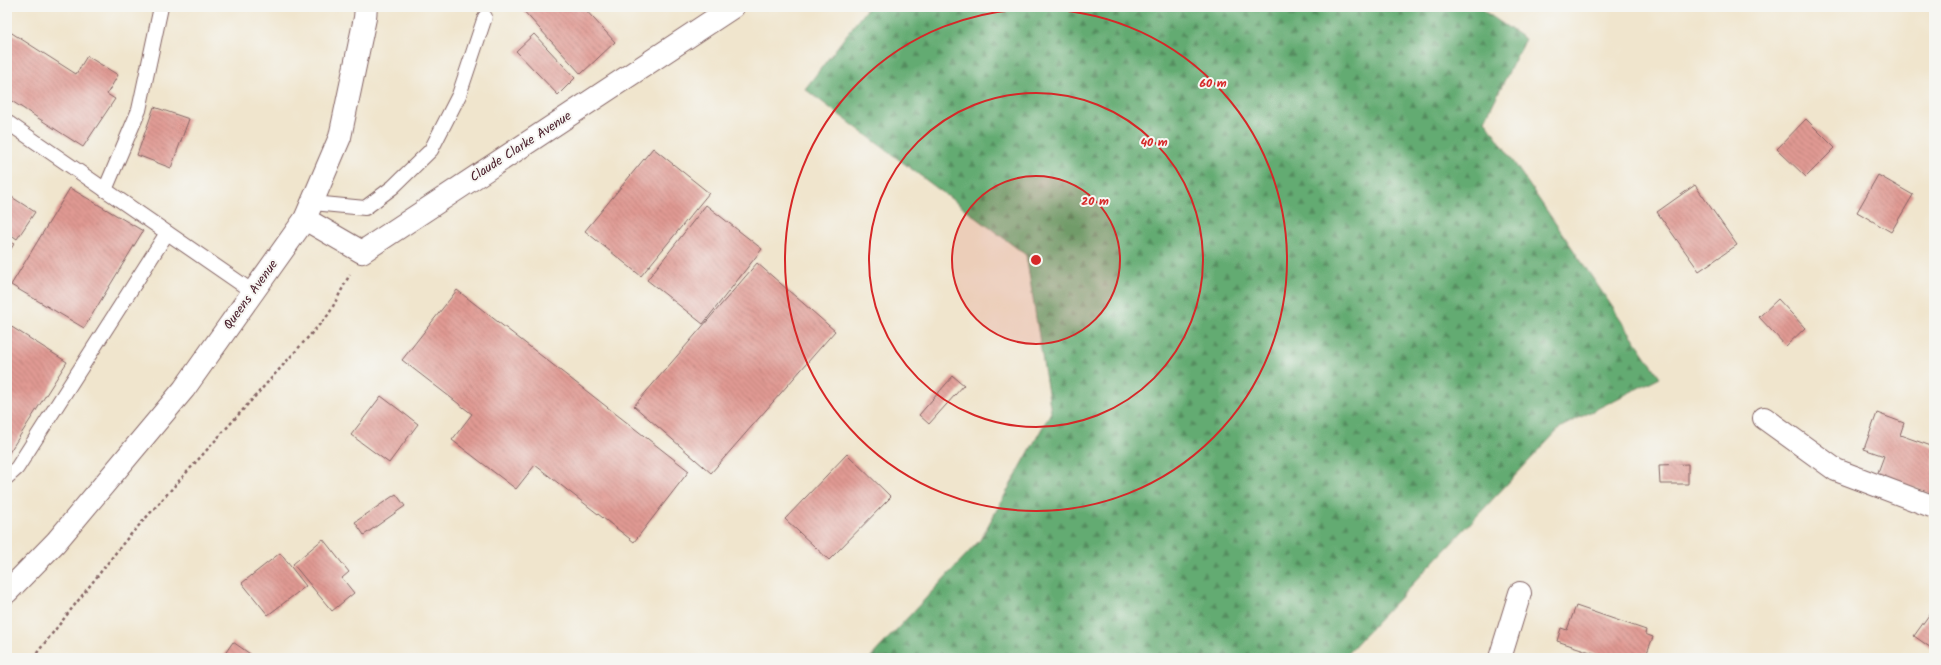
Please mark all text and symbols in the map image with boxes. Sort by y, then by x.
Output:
text: 60 m [1199,74,1227,93]
street label: Claude Clarke Avenue [466,106,576,188]
text: 40 m [1140,133,1168,152]
text: 20 m [1081,192,1109,211]
centre of rings [1029,253,1043,267]
street label: Queens Avenue [218,255,284,334]

